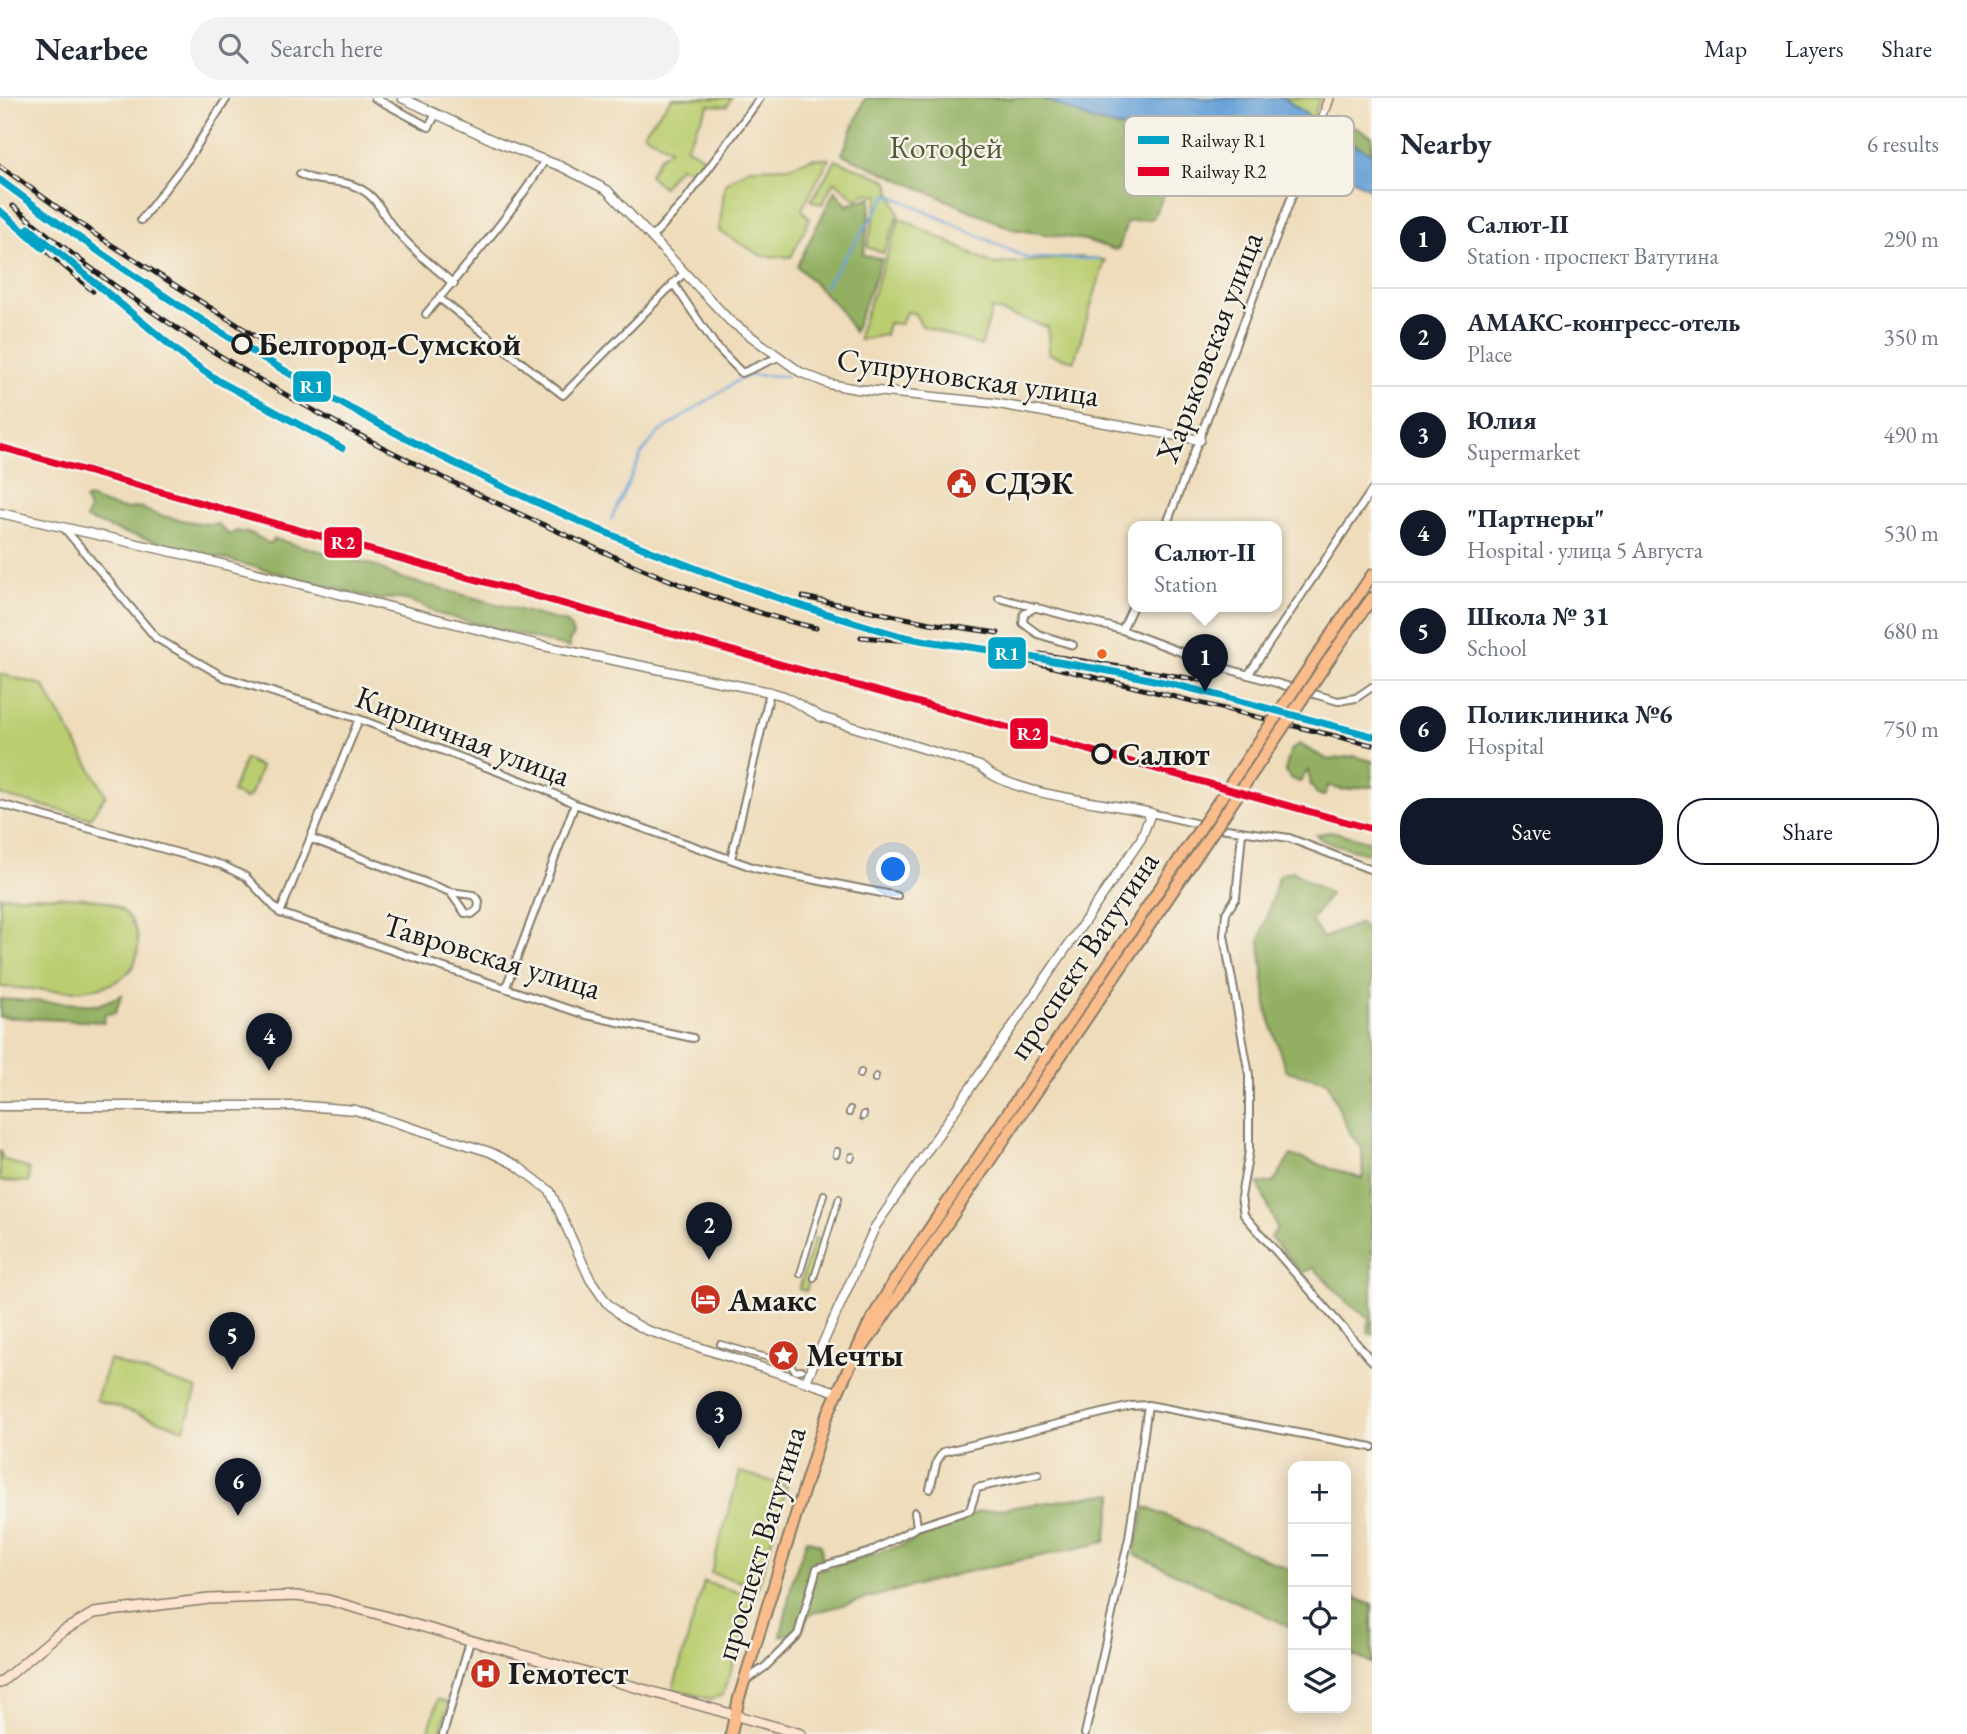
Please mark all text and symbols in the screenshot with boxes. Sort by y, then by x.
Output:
search box [190,17,680,80]
text: Nearbee [35,27,148,70]
icon: search [214,29,252,67]
text: Search here [270,31,383,65]
text: Map [1704,33,1747,64]
text: Layers [1785,33,1844,64]
text: Share [1882,33,1932,64]
legend [1124,116,1354,196]
text: Nearby [1400,124,1492,163]
park label: Котофей [889,126,1003,168]
text: Railway R1 [1181,128,1266,153]
text: 6 results [1867,129,1939,159]
text: Railway R2 [1181,159,1266,184]
text: Салют-II [1467,207,1569,241]
text: 1 [1417,224,1429,254]
text: 290 m [1883,224,1939,254]
street label: Харьковская улица [1145,225,1272,469]
text: Station · проспект Ватутина [1467,241,1719,271]
text: АМАКС-конгресс-отель [1467,305,1740,339]
text: 2 [1417,322,1429,352]
text: 350 m [1883,322,1939,352]
place label: Белгород-Сумской [258,323,521,365]
marker: Белгород-Сумской [232,334,252,354]
street label: Супруновская улица [834,338,1102,416]
text: Place [1467,339,1512,369]
line badge: R1 [292,370,332,403]
text: R1 [300,374,324,399]
text: Юлия [1467,403,1537,437]
text: 3 [1417,420,1429,450]
text: 490 m [1883,420,1939,450]
text: Supermarket [1467,437,1580,467]
place label: СДЭК [985,462,1074,504]
public building icon: СДЭК [945,466,979,500]
text: "Партнеры" [1467,501,1605,535]
text: 4 [1417,518,1429,548]
text: 530 m [1883,518,1939,548]
popup [1128,521,1282,612]
line badge: R2 [323,526,363,559]
text: R2 [331,530,355,555]
text: Салют-II [1154,535,1256,569]
text: Hospital · улица 5 Августа [1467,535,1703,565]
text: Station [1154,569,1218,599]
text: Школа № 31 [1467,599,1610,633]
text: 5 [1417,616,1429,646]
text: 680 m [1883,616,1939,646]
text: School [1467,633,1527,663]
pin: 1 [1182,634,1228,692]
line badge: R1 [987,636,1027,670]
text: R1 [995,641,1019,666]
unlabelled marker [1095,647,1109,661]
street label: Кирпичная улица [350,676,577,796]
text: Поликлиника №6 [1467,697,1673,731]
text: 6 [1417,714,1429,744]
text: 750 m [1883,714,1939,744]
line badge: R2 [1009,717,1049,750]
text: R2 [1017,721,1041,746]
text: Hospital [1467,731,1544,761]
place label: Салют [1118,733,1210,775]
marker: Салют [1092,744,1112,764]
button: Save [1400,798,1663,865]
button: Share [1677,798,1939,865]
street label: проспект Ватутина [998,842,1168,1067]
your location [876,852,910,886]
street label: Тавровская улица [378,903,606,1009]
pin: 4 [246,1013,292,1071]
pin: 2 [686,1202,732,1260]
place label: Амакс [727,1279,817,1321]
hotel icon: Амакс [688,1283,722,1317]
pin: 5 [209,1312,255,1370]
place label: Мечты [806,1334,904,1376]
place icon: Мечты [766,1338,800,1372]
pin: 3 [696,1391,742,1449]
street label: проспект Ватутина [704,1421,816,1665]
pin: 6 [215,1458,261,1516]
map controls [1288,1461,1351,1713]
button: + [1288,1461,1351,1524]
button: − [1288,1524,1351,1587]
button: locate [1288,1587,1351,1650]
button: layers [1288,1650,1351,1713]
place label: Гемотест [508,1652,629,1694]
hospital icon: Гемотест [468,1656,502,1690]

